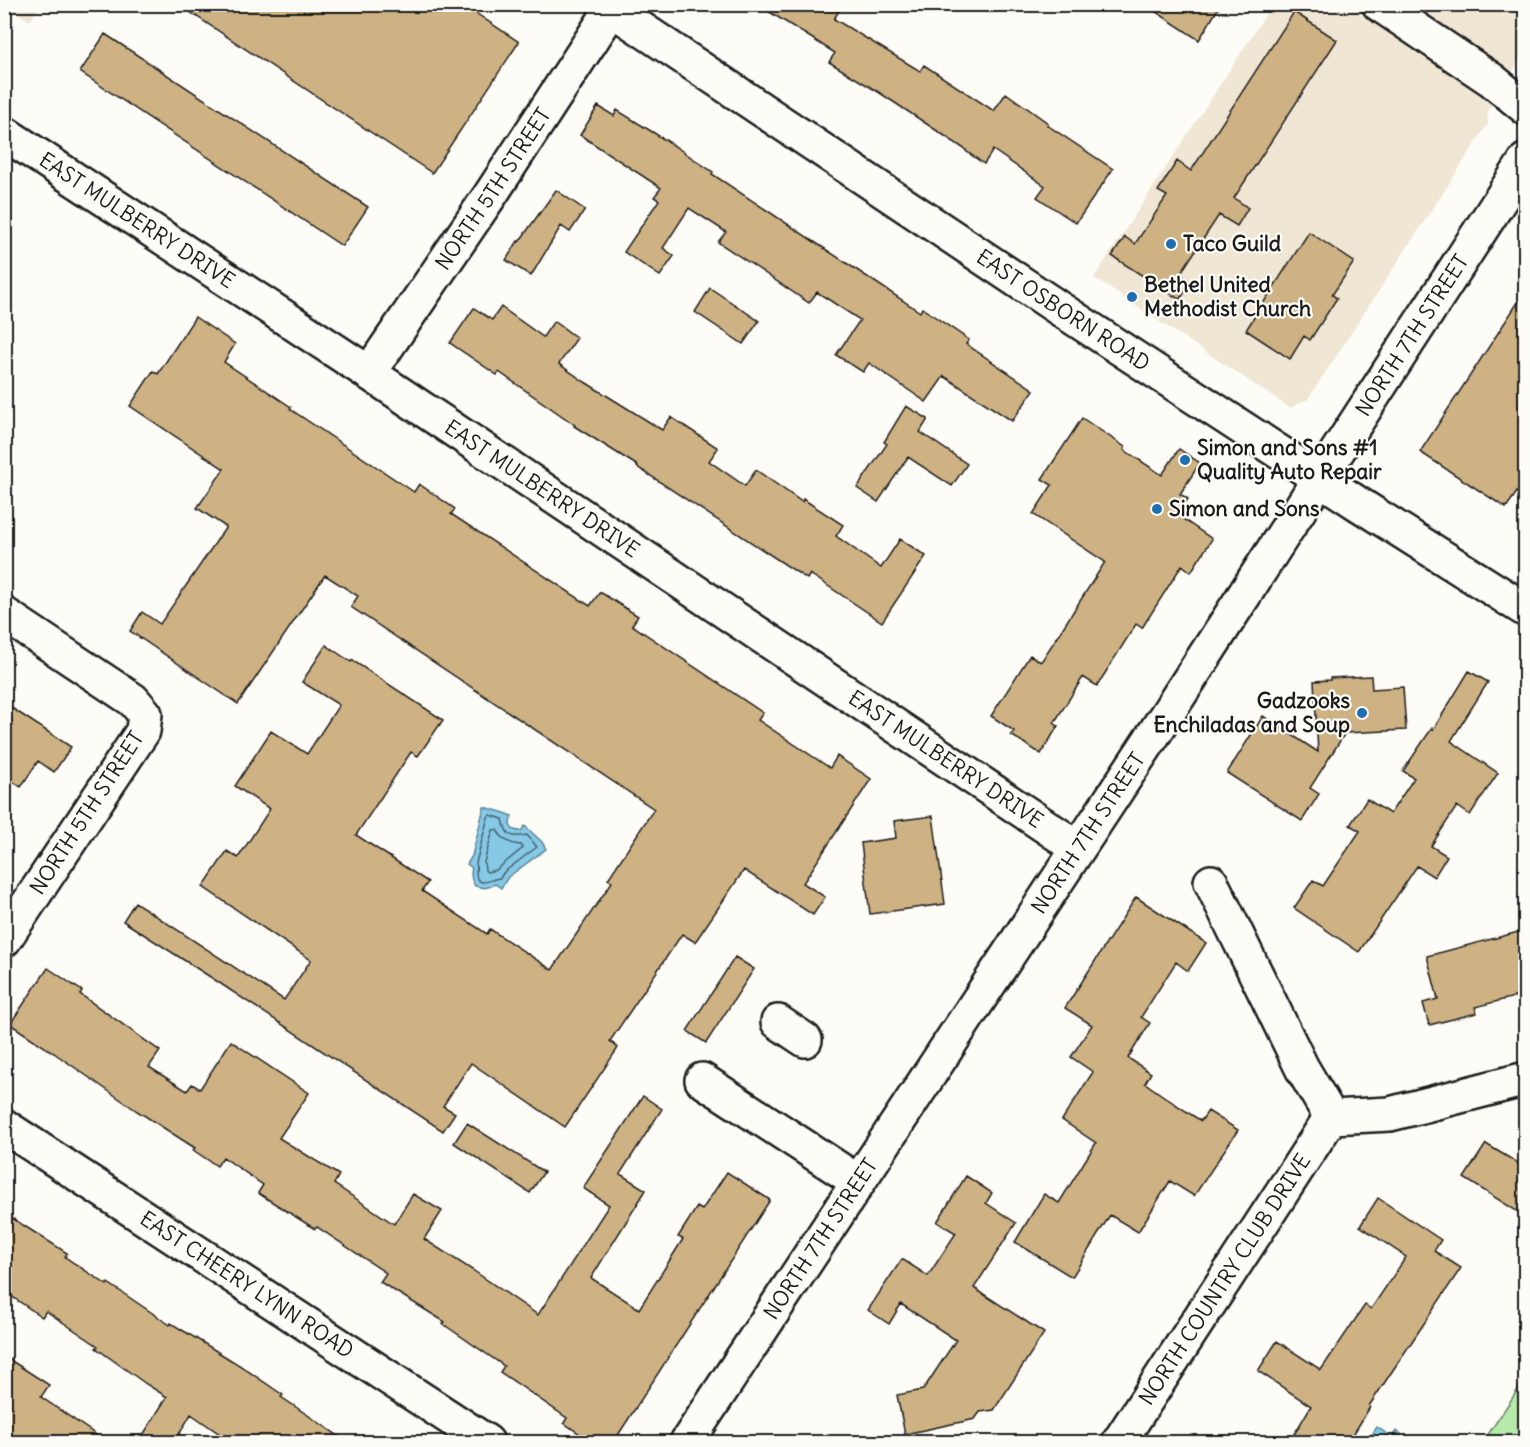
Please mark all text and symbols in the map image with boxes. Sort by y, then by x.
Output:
street label: NORTH 5TH STREET [429,102,557,275]
street label: EAST MULBERRY DRIVE [34,146,240,294]
place label: Taco Guild [1183,230,1282,257]
marker: Taco Guild [1164,237,1178,251]
street label: EAST OSBORN ROAD [972,243,1155,377]
street label: NORTH 7TH STREET [1349,249,1474,421]
place label: Bethel United Methodist Church [1144,271,1311,322]
marker: Bethel United Methodist Church [1125,290,1139,304]
street label: EAST MULBERRY DRIVE [440,414,645,563]
place label: Simon and Sons #1 Quality Auto Repair [1197,434,1382,485]
marker: Simon and Sons #1 Quality Auto Repair [1178,453,1192,467]
place label: Simon and Sons [1169,495,1320,522]
marker: Simon and Sons [1150,502,1164,516]
street label: EAST MULBERRY DRIVE [844,684,1048,834]
place label: Gadzooks Enchiladas and Soup [1153,687,1350,738]
marker: Gadzooks Enchiladas and Soup [1355,706,1369,720]
street label: NORTH 5TH STREET [24,726,149,900]
street label: NORTH 7TH STREET [1025,747,1151,919]
street label: NORTH COUNTRY CLUB DRIVE [1133,1148,1316,1410]
street label: NORTH 7TH STREET [757,1153,883,1325]
street label: EAST CHEERY LYNN ROAD [135,1205,359,1364]

